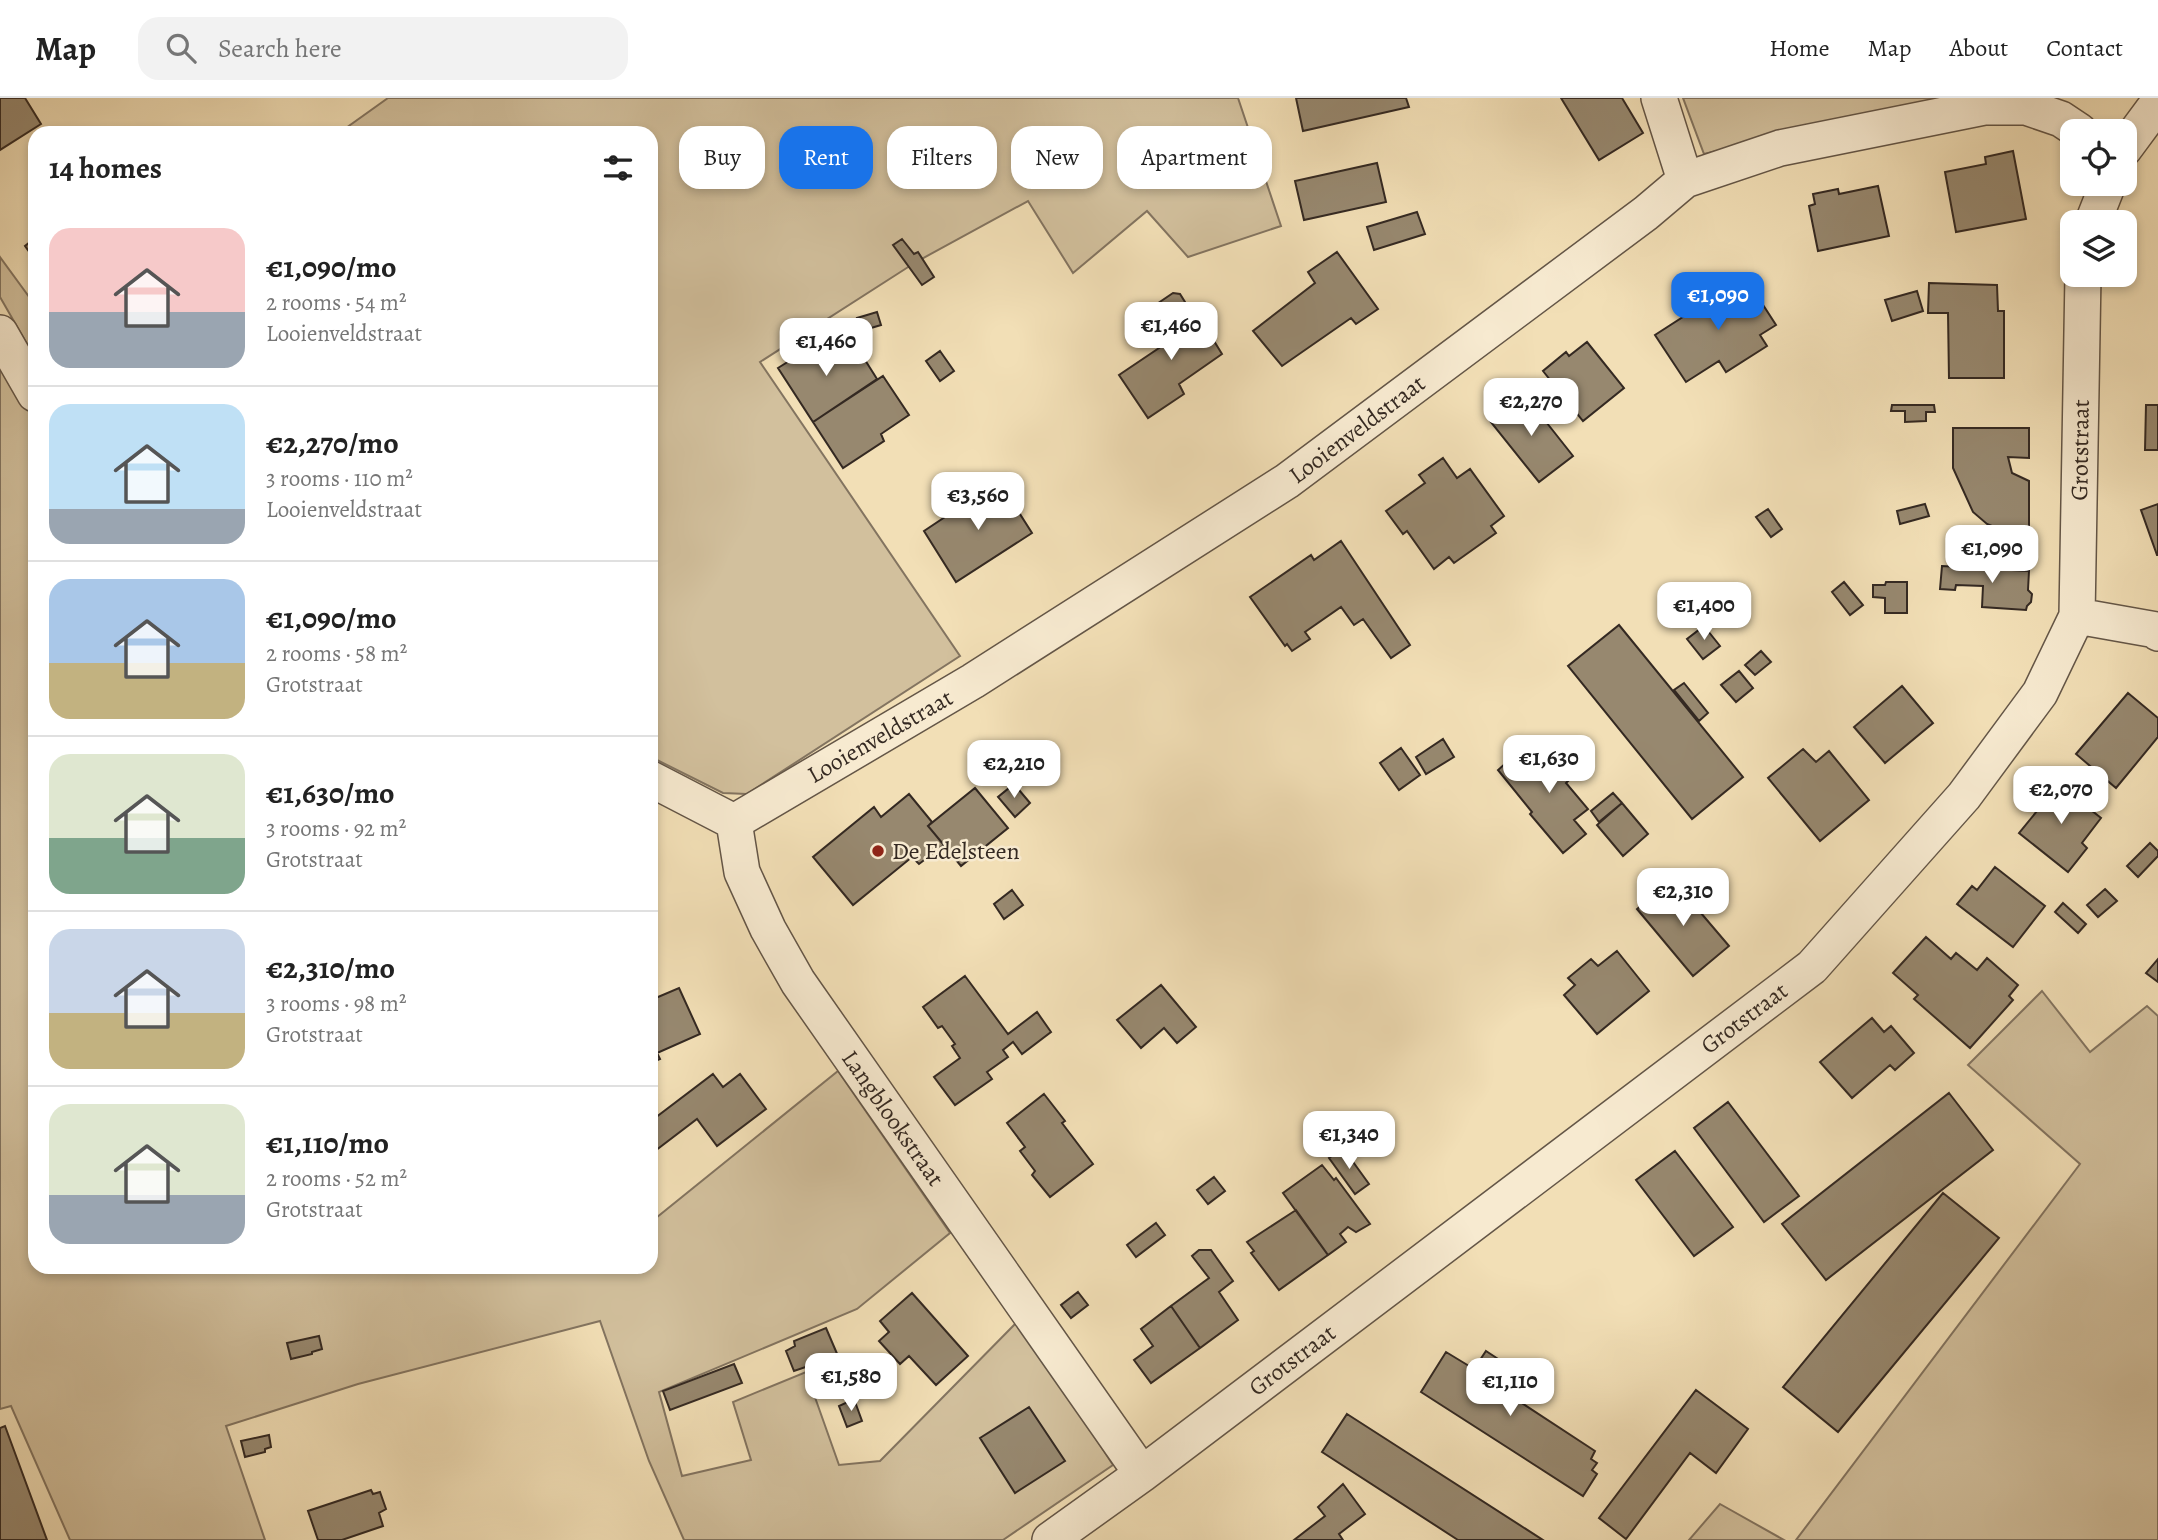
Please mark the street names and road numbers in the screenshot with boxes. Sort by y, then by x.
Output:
street label: Looienveldstraat [1282,367,1432,491]
street label: Grotstraat [2063,399,2097,501]
street label: Looienveldstraat [801,681,959,791]
street label: Grotstraat [1694,975,1794,1061]
street label: Langblookstraat [834,1044,952,1192]
street label: Grotstraat [1242,1317,1342,1403]

